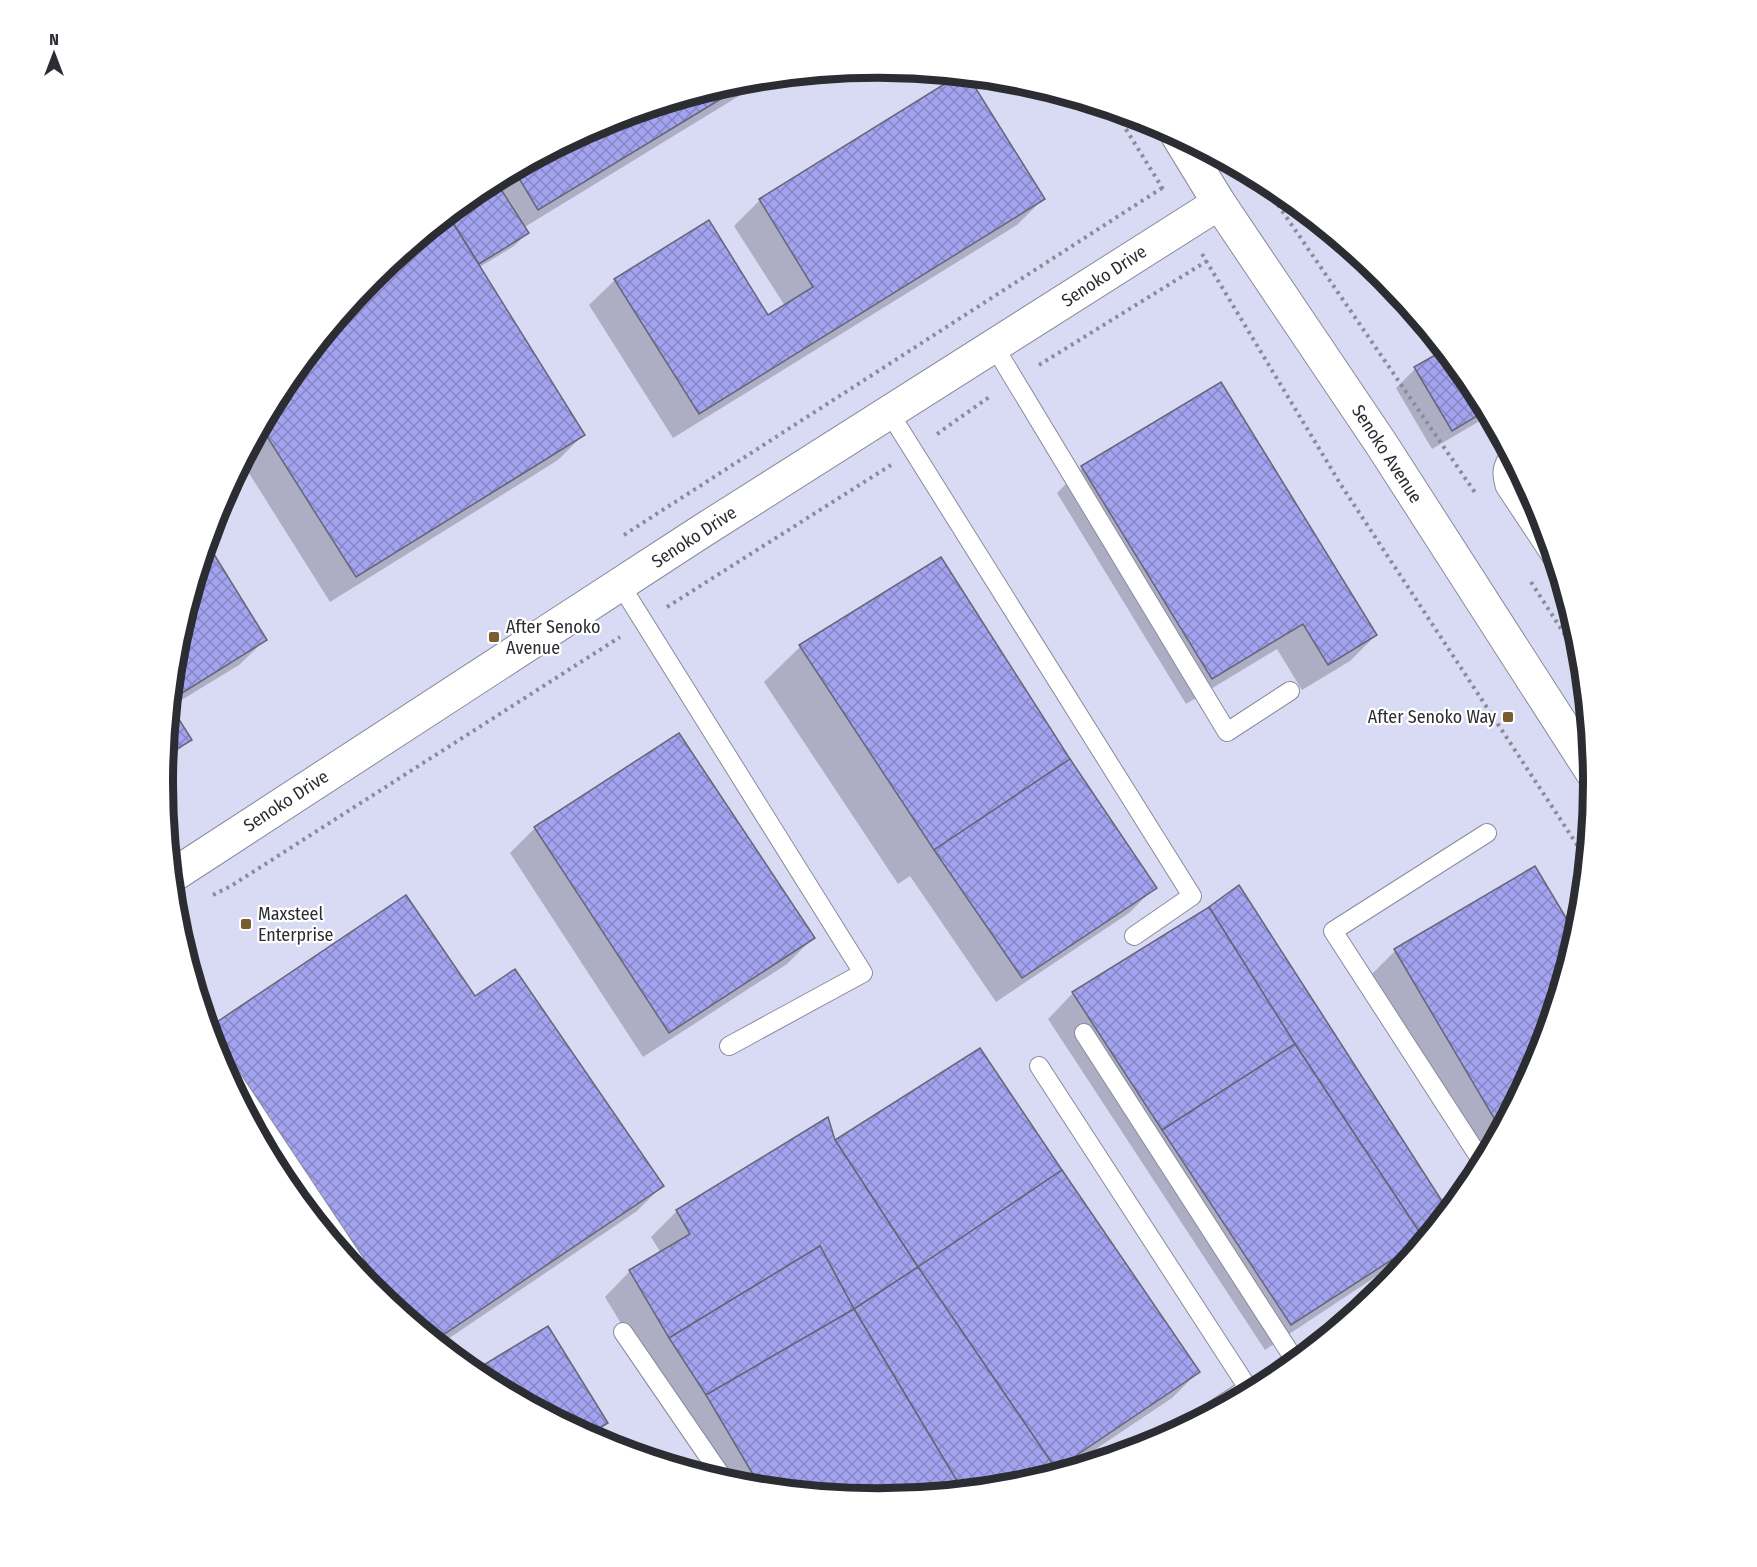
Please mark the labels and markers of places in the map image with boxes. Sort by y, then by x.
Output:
place label: After Senoko Avenue [506,616,600,659]
marker: After Senoko Avenue [487,630,501,644]
place label: After Senoko Way [1368,706,1496,728]
marker: After Senoko Way [1501,710,1515,724]
place label: Maxsteel Enterprise [258,903,334,946]
marker: Maxsteel Enterprise [239,917,253,931]

